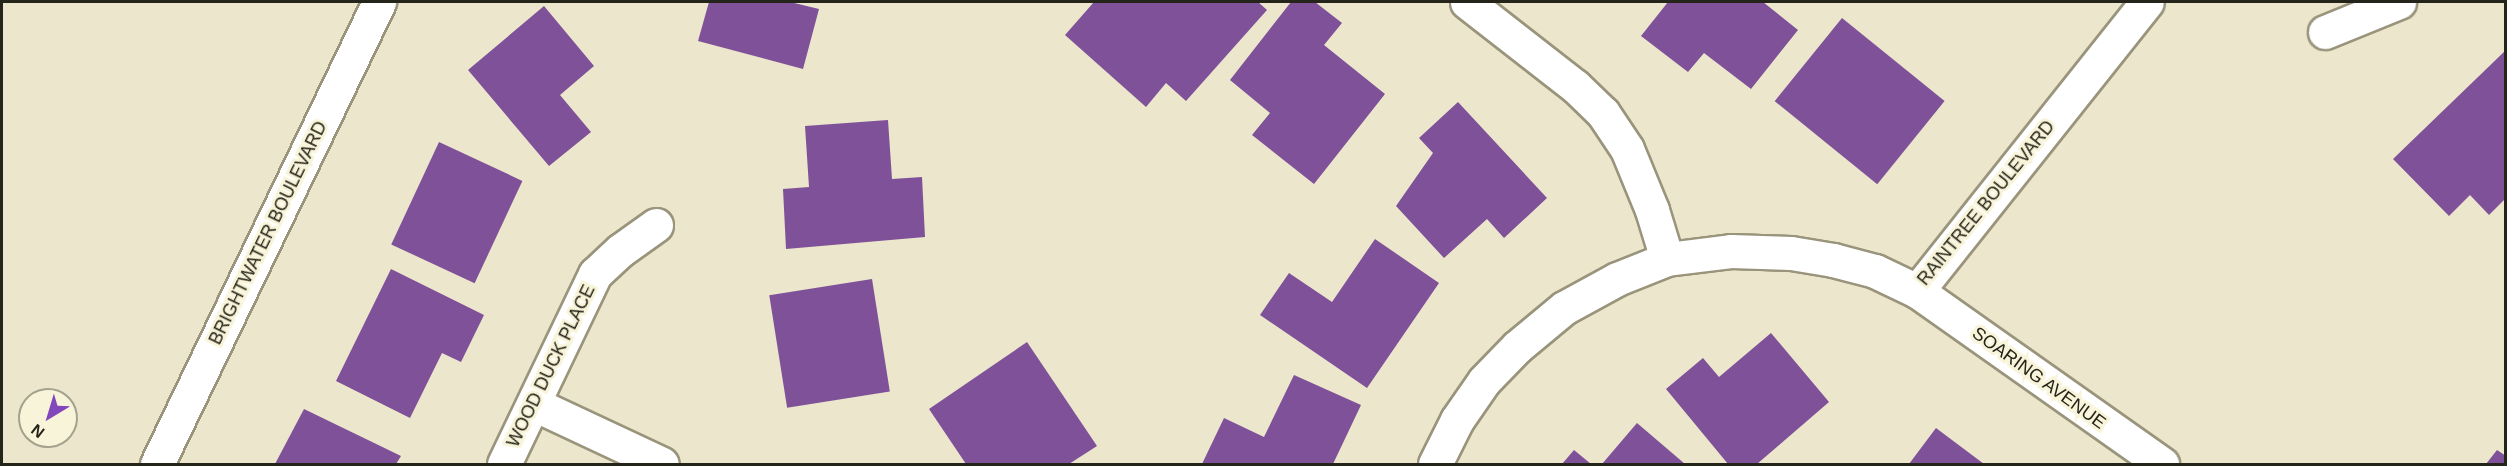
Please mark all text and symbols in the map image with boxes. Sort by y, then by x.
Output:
street label: RAINTREE BOULEVARD [1913,116,2059,290]
street label: BRIGHTWATER BOULEVARD [204,118,332,348]
street label: WOOD DUCK PLACE [502,281,600,451]
street label: SOARING AVENUE [1968,322,2110,434]
north arrow [18,388,78,448]
text: N [28,421,48,441]

